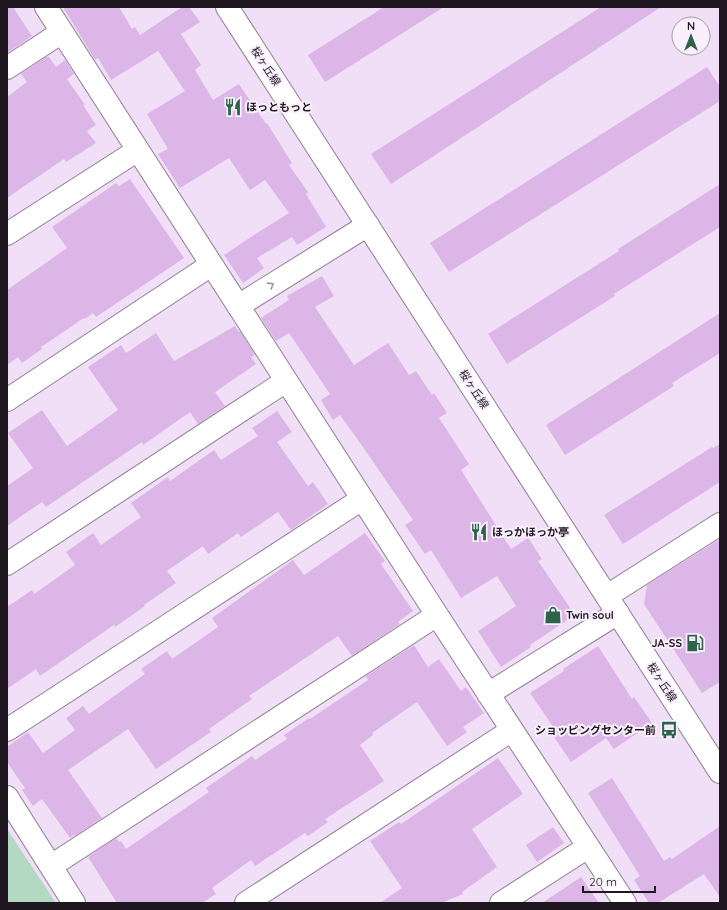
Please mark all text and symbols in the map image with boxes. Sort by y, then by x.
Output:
north arrow [671,16,711,56]
text: N [687,19,695,33]
street label: 桜ヶ丘線 [248,44,284,88]
restaurant icon: ほっともっと [223,97,243,117]
place label: ほっともっと [246,100,312,114]
one-way arrow [267,283,274,290]
street label: 桜ヶ丘線 [456,367,492,411]
restaurant icon: ほっかほっか亭 [469,522,489,542]
place label: ほっかほっか亭 [492,525,569,539]
shop icon: Twin soul [543,605,563,625]
place label: Twin soul [566,608,614,622]
fuel station icon: JA-SS [685,633,705,653]
place label: JA-SS [652,636,682,650]
street label: 桜ヶ丘線 [644,660,680,704]
bus stop icon: ショッピングセンター前 [659,720,679,740]
place label: ショッピングセンター前 [535,723,656,737]
scale bar [583,868,655,894]
text: 20 m [589,874,617,889]

